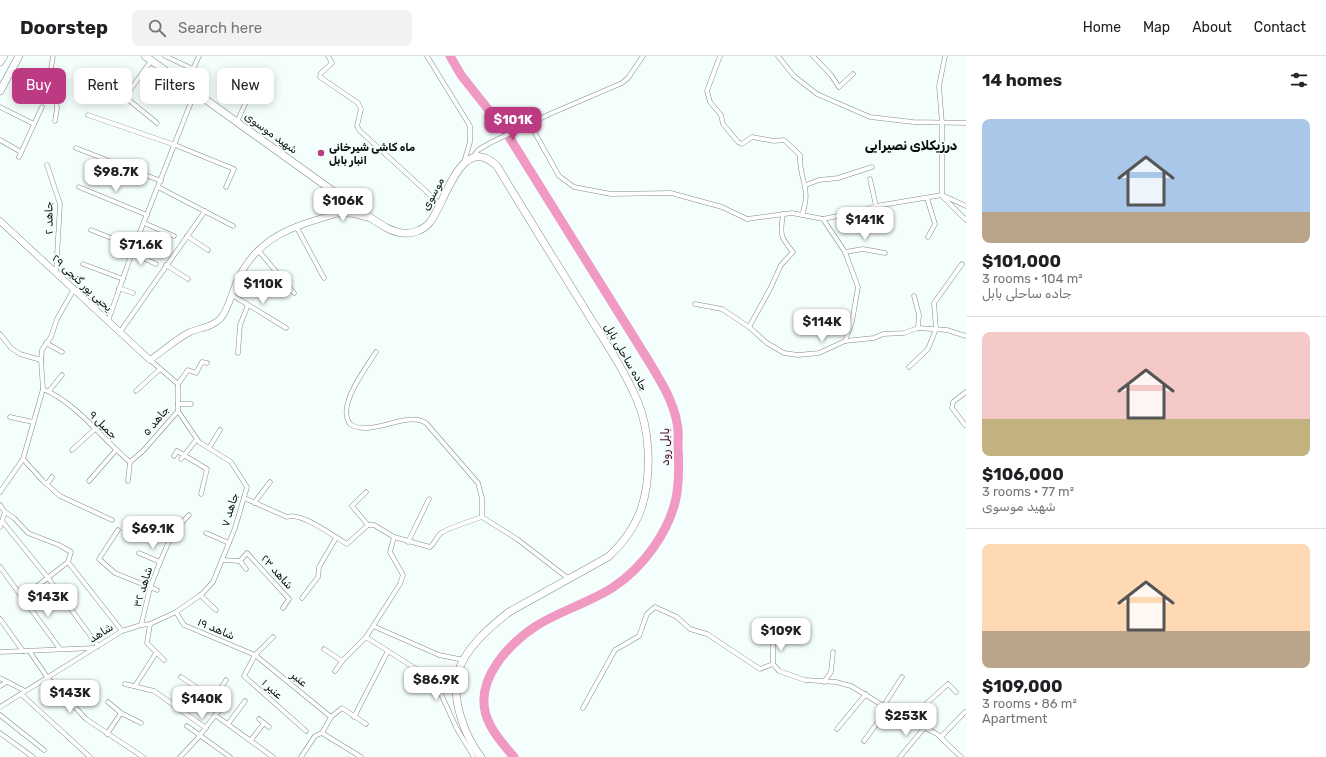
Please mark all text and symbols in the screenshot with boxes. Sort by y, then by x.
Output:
search box [132,10,412,46]
text: Doorstep [20,16,108,39]
icon: search [146,17,168,39]
text: Search here [178,19,262,37]
text: Home [1083,19,1121,36]
text: Map [1143,19,1170,36]
text: About [1192,19,1232,36]
text: Contact [1254,19,1306,36]
chip: Buy [12,68,66,104]
chip: Rent [74,68,132,104]
chip: Filters [140,68,209,104]
chip: New [217,68,274,104]
icon: filters [1288,69,1310,91]
text: 14 homes [982,70,1062,90]
pin: $101K [485,107,541,141]
street label: شهید موسوی [241,109,300,157]
text: $101K [493,112,533,127]
district label: درزیکلای نصیرایی [865,138,957,154]
place label: ماه کاشی شیرخانی انبار بابل [329,141,415,167]
icon: home [1110,145,1182,217]
marker: ماه کاشی شیرخانی انبار بابل [316,148,326,158]
pin: $98.7K [83,159,149,193]
text: $98.7K [93,164,139,179]
street label: موسوی [419,175,448,213]
pin: $106K [315,188,371,222]
text: $106K [322,193,364,208]
street label: جاهد ۲ [42,201,56,235]
pin: $141K [837,207,893,241]
text: $141K [846,212,884,227]
pin: $71.6K [108,232,174,266]
text: $71.6K [119,237,163,252]
text: $101,000 [982,251,1061,271]
street label: یحیی پور گنجی ۲۹ [48,252,115,315]
pin: $110K [235,271,291,305]
text: 3 rooms · 104 m² [982,271,1083,286]
text: $110K [243,276,283,291]
text: جاده ساحلی بابل [982,286,1072,301]
pin: $114K [794,309,850,343]
text: $114K [802,314,842,329]
street label: جاده ساحلی بابل [601,321,651,393]
icon: home [1110,358,1182,430]
street label: جاهد ۵ [140,403,172,438]
street label: جمیل ۹ [86,408,120,442]
water label: بابل رود [658,428,673,466]
text: $106,000 [982,464,1064,484]
text: 3 rooms · 77 m² [982,484,1074,499]
street label: جاهد ۷ [219,491,241,528]
text: شهید موسوی [982,499,1056,514]
pin: $69.1K [120,516,186,550]
text: $69.1K [132,521,174,536]
street label: شاهد ۲۳ [258,552,296,592]
street label: شاهد ۳۲ [131,565,155,609]
icon: home [1110,570,1182,642]
pin: $143K [20,584,76,618]
text: $143K [27,589,69,604]
street label: شاهد ۱۹ [196,615,236,643]
pin: $109K [753,618,809,652]
street label: شاهد [86,620,116,646]
text: $109K [761,623,801,638]
pin: $86.9K [403,667,469,701]
street label: عنبر [287,668,310,690]
text: $86.9K [413,672,459,687]
street label: عنیر ۱ [259,676,285,702]
text: $109,000 [982,676,1063,696]
pin: $143K [42,680,98,714]
text: $143K [49,685,91,700]
pin: $140K [174,686,230,720]
text: $140K [181,691,223,706]
text: 3 rooms · 86 m² [982,696,1077,711]
pin: $253K [878,703,934,737]
text: $253K [885,708,927,723]
text: Apartment [982,711,1047,726]

